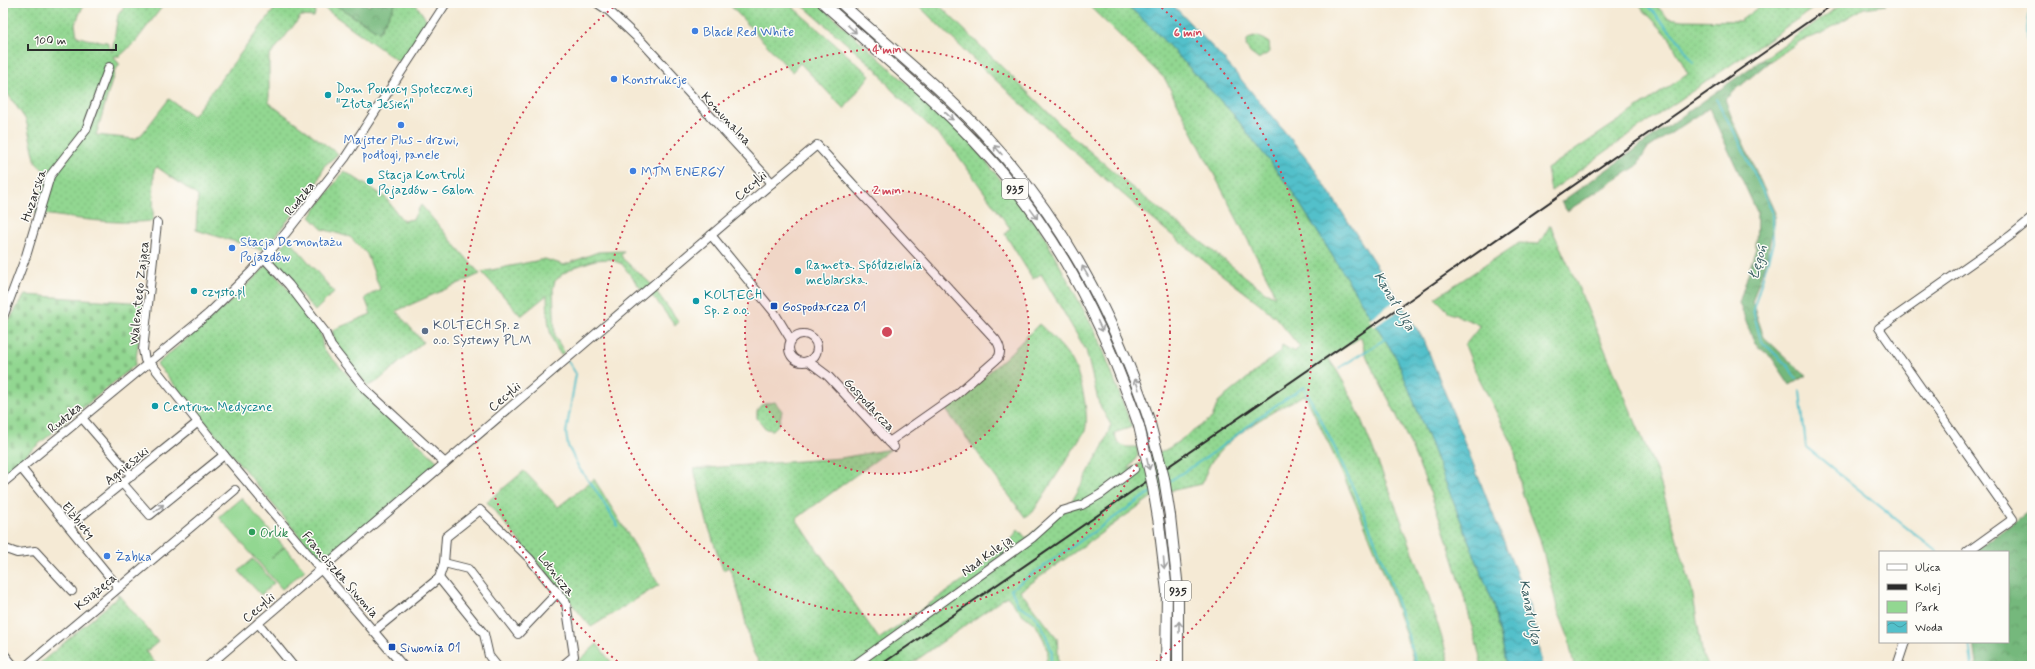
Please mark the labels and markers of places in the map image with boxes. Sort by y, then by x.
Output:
place label: Black Red White [703,24,794,41]
marker: Black Red White [690,26,700,36]
place label: Konstrukcje [622,72,687,89]
marker: Konstrukcje [609,74,619,84]
place label: Dom Pomocy Społecznej "Złota Jesień" [336,81,473,113]
marker: Dom Pomocy Społecznej "Złota Jesień" [323,90,333,100]
marker: Majster Plus - drzwi, podłogi, panele [396,120,406,130]
place label: Majster Plus - drzwi, podłogi, panele [344,132,459,164]
place label: MTM ENERGY [641,164,726,181]
marker: MTM ENERGY [628,166,638,176]
place label: Stacja Kontroli Pojazdów - Galon [378,167,475,199]
marker: Stacja Kontroli Pojazdów - Galon [365,176,375,186]
place label: Stacja Demontażu Pojazdów [240,234,342,266]
marker: Stacja Demontażu Pojazdów [227,243,237,253]
place label: Rameta. Spółdzielnia meblarska. [806,257,923,289]
marker: Rameta. Spółdzielnia meblarska. [793,266,803,276]
place label: czysto.pl [202,284,245,301]
marker: czysto.pl [189,286,199,296]
place label: KOLTECH Sp. z o.o. [704,287,762,319]
marker: KOLTECH Sp. z o.o. [691,296,701,306]
place label: Gospodarcza 01 [782,299,866,316]
marker: Gospodarcza 01 [769,301,779,311]
place label: KOLTECH Sp. z o.o. Systemy PLM [433,317,531,349]
centre of rings [880,325,894,339]
marker: KOLTECH Sp. z o.o. Systemy PLM [420,326,430,336]
place label: Centrum Medyczne [163,399,272,416]
marker: Centrum Medyczne [150,401,160,411]
place label: Orlik [260,525,289,542]
marker: Orlik [247,527,257,537]
place label: Żabka [115,549,152,566]
marker: Żabka [102,551,112,561]
place label: Siwonia 01 [400,640,461,657]
marker: Siwonia 01 [387,642,397,652]

